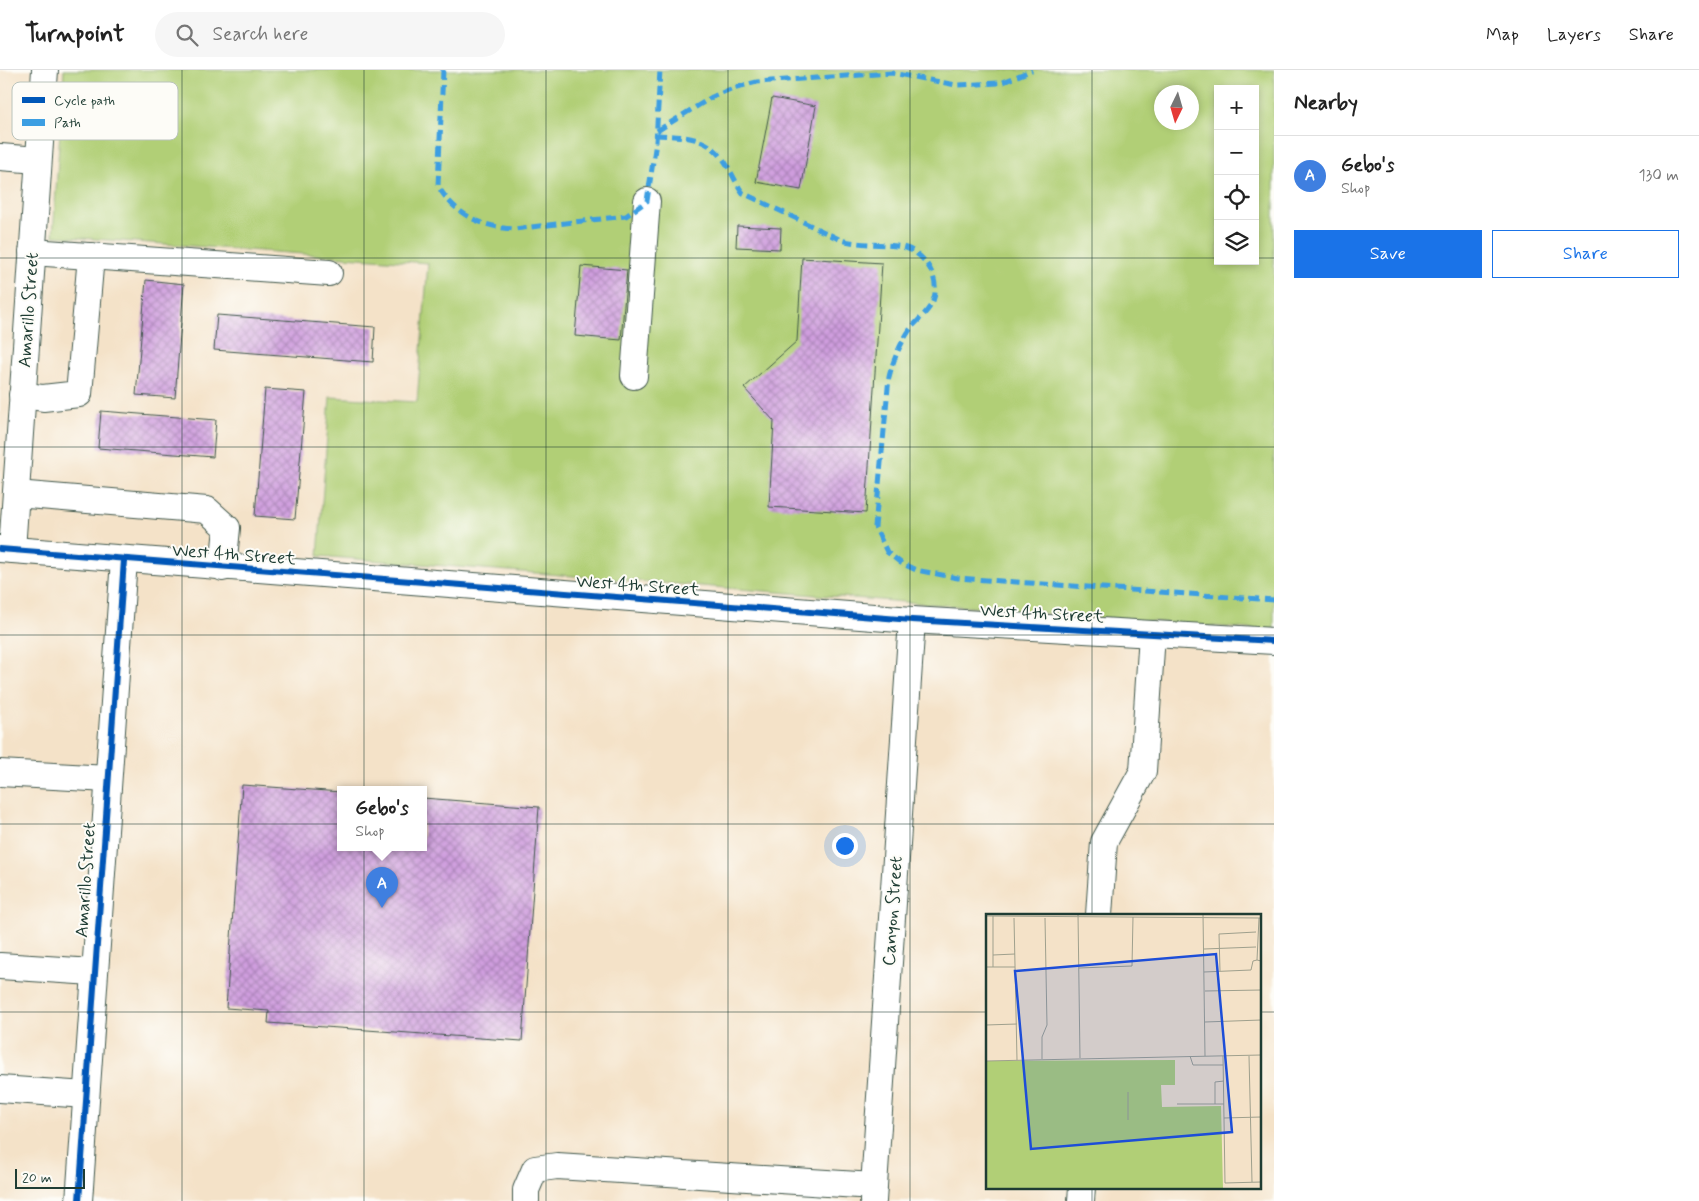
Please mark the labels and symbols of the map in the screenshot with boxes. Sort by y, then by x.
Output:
legend [12,82,178,140]
north arrow [1154,85,1199,130]
text: Cycle path [54,92,115,110]
text: Path [54,114,81,132]
street label: Amarillo Street [13,251,45,369]
street label: West 4th Street [171,539,297,571]
street label: West 4th Street [575,570,701,602]
street label: West 4th Street [979,599,1105,629]
street label: Amarillo Street [70,821,102,939]
your location [832,833,858,859]
street label: Canyon Street [877,855,909,967]
pin: A [366,867,398,908]
inset map [986,914,1262,1188]
scale bar [15,1166,85,1189]

